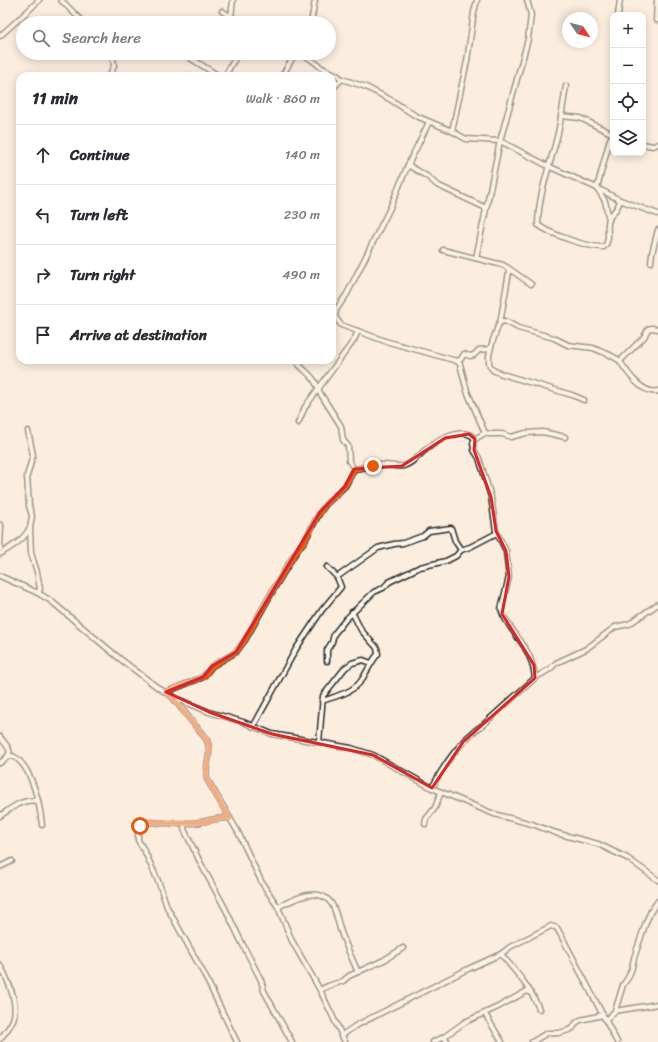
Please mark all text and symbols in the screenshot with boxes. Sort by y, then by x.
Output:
north arrow [562,12,598,48]
map controls [610,12,646,156]
button: + [610,12,646,48]
search box [16,16,336,60]
text: Search here [62,25,141,51]
icon: search [30,27,52,49]
button: − [610,48,646,84]
text: 11 min [32,83,78,113]
button: locate [610,84,646,120]
text: Walk · 860 m [246,87,320,110]
button: layers [610,120,646,156]
text: Continue [70,142,130,168]
text: 140 m [285,143,320,166]
icon: ahead [32,144,54,166]
text: Turn left [70,202,128,228]
text: 230 m [284,203,320,226]
icon: left [32,204,54,226]
text: Turn right [70,262,135,288]
text: 490 m [282,263,320,286]
icon: right [32,264,54,286]
text: Arrive at destination [70,322,207,348]
icon: arrive [32,324,54,346]
route end [364,457,382,475]
route start [131,817,149,835]

